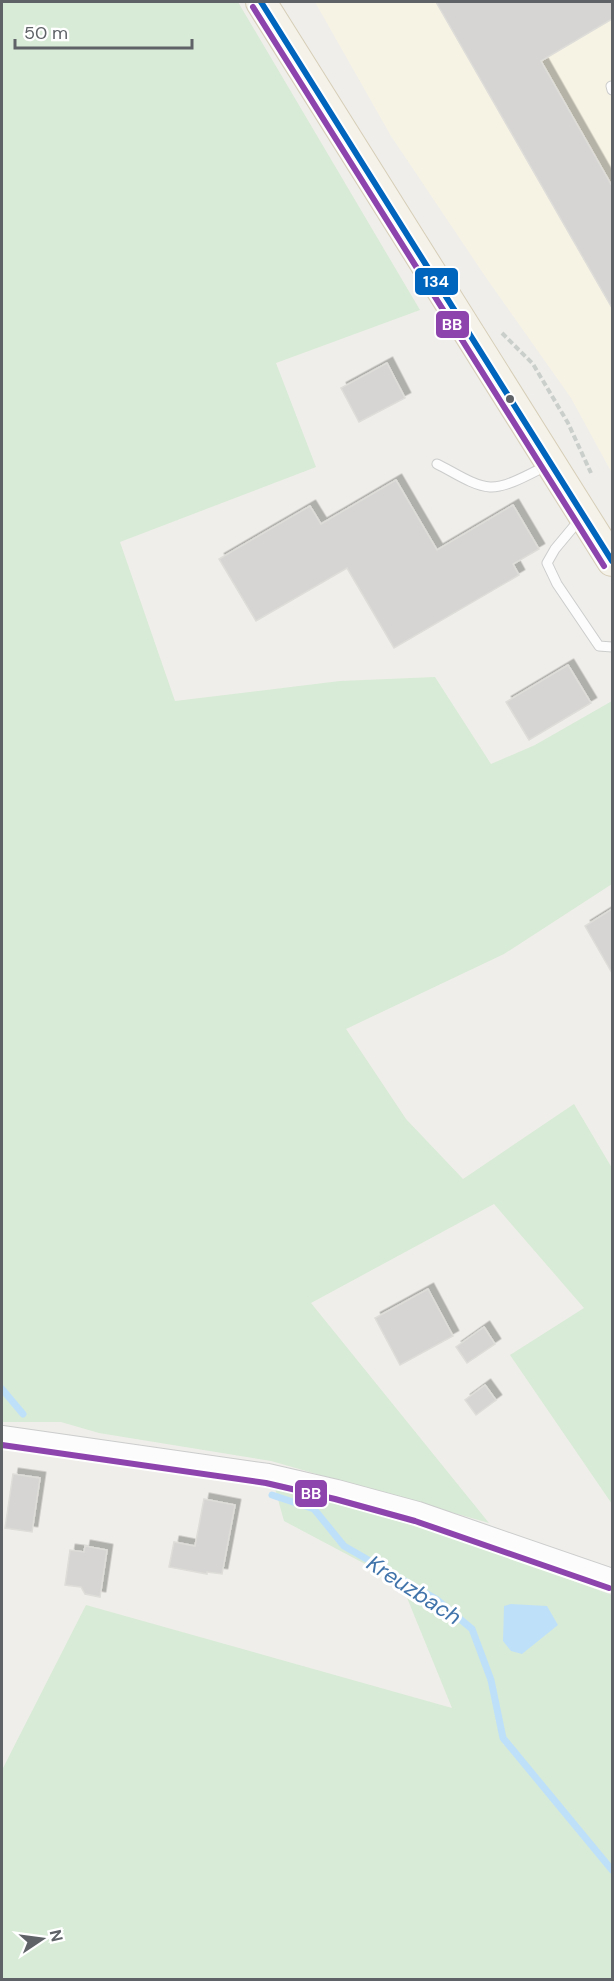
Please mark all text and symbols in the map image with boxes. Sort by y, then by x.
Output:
scale bar [15,12,192,50]
text: 50 m [24,21,68,45]
line badge: 134 [414,267,459,296]
text: 134 [423,271,449,292]
line badge: BB [435,310,470,339]
text: BB [442,314,462,335]
unlabelled marker [504,393,516,405]
line badge: BB [294,1479,328,1508]
text: BB [301,1483,321,1504]
water label: Kreuzbach [361,1549,467,1631]
north arrow [12,1909,72,1969]
text: N [45,1928,68,1944]

